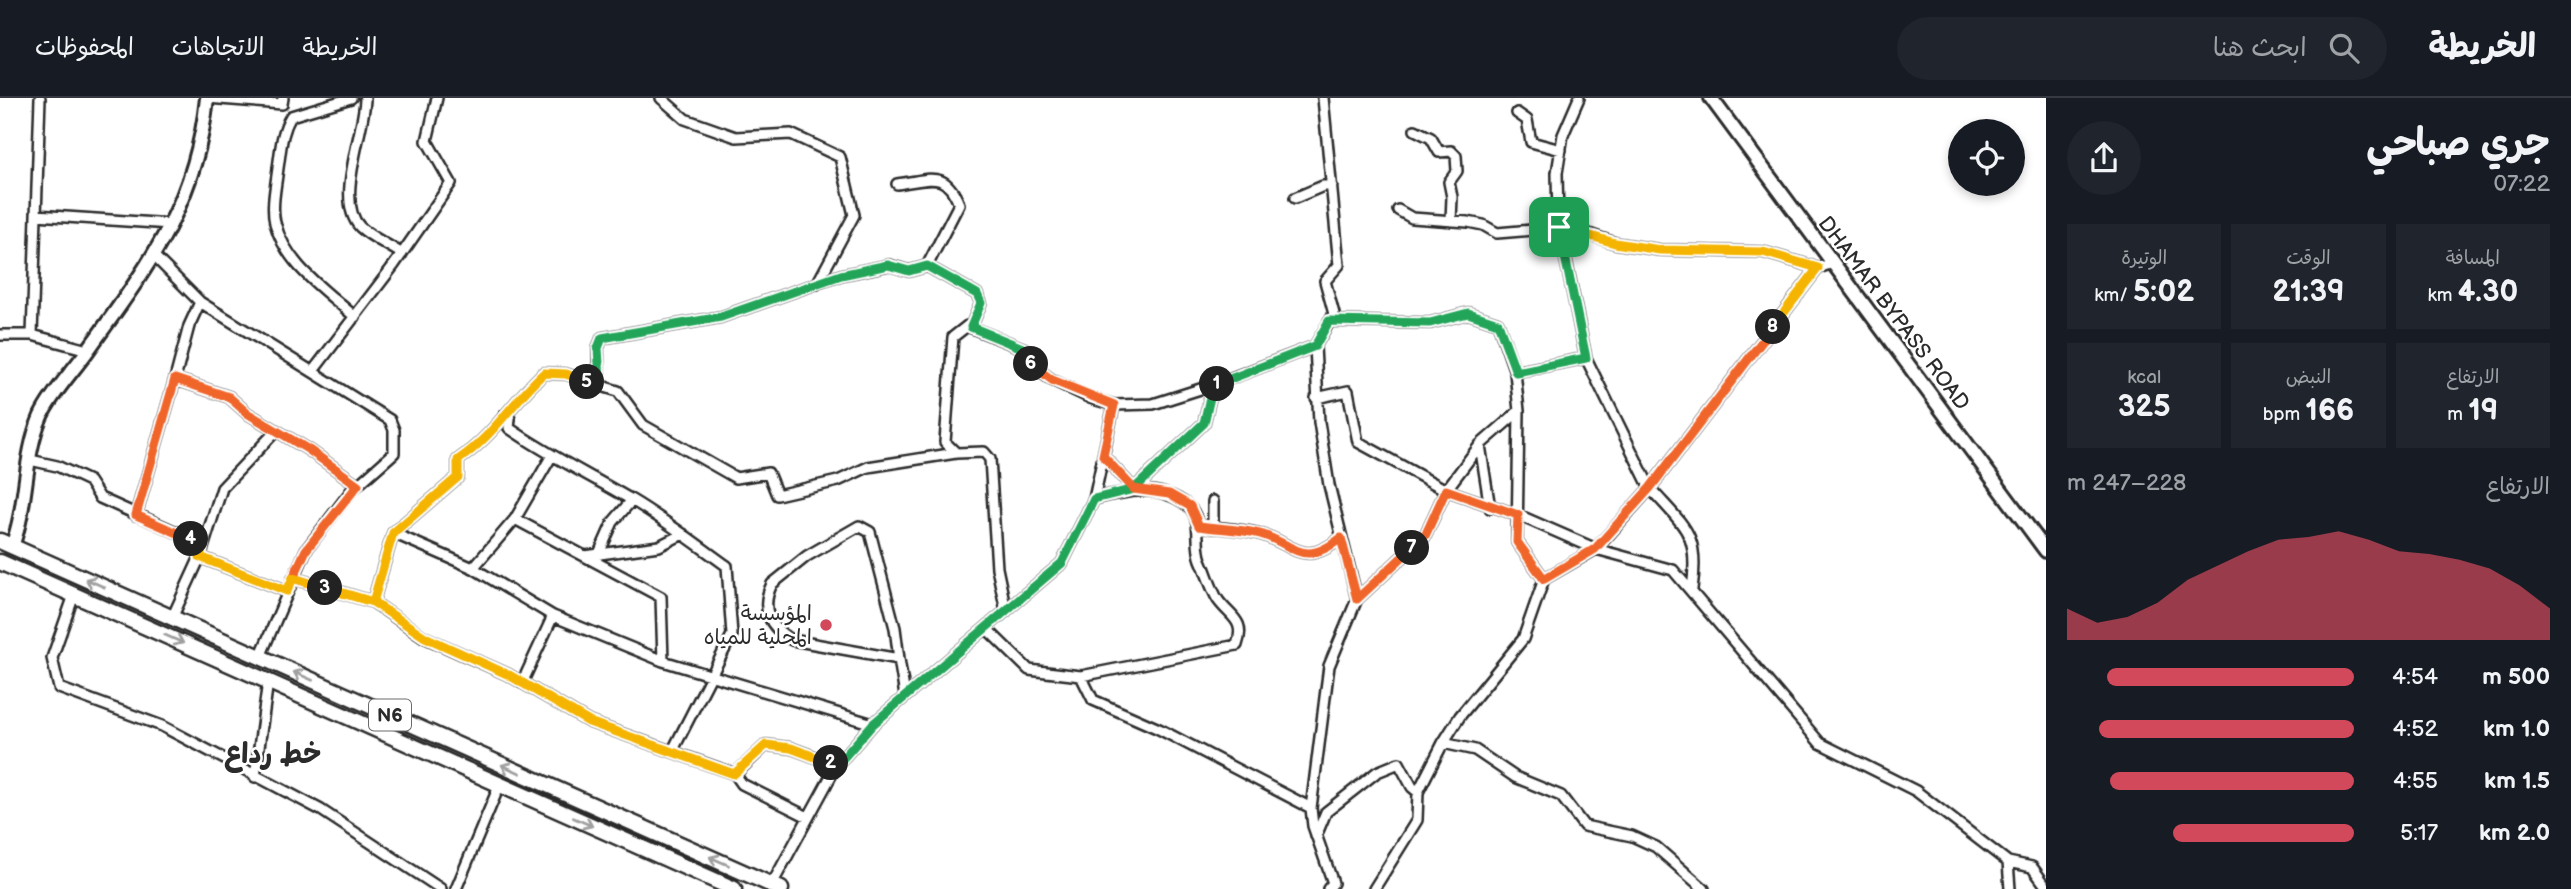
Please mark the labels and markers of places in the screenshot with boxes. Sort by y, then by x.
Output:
pin [1529,197,1589,257]
pin: 8 [1756,310,1790,344]
pin: 6 [1014,346,1048,382]
pin: 5 [570,364,604,400]
pin: 1 [1200,366,1234,402]
pin: 4 [174,522,208,556]
pin: 7 [1394,531,1430,566]
pin: 3 [308,570,342,606]
place label: المؤسسة المحلية للمياه [704,601,812,650]
marker: المؤسسة المحلية للمياه [818,617,834,633]
pin: 2 [814,746,848,780]

